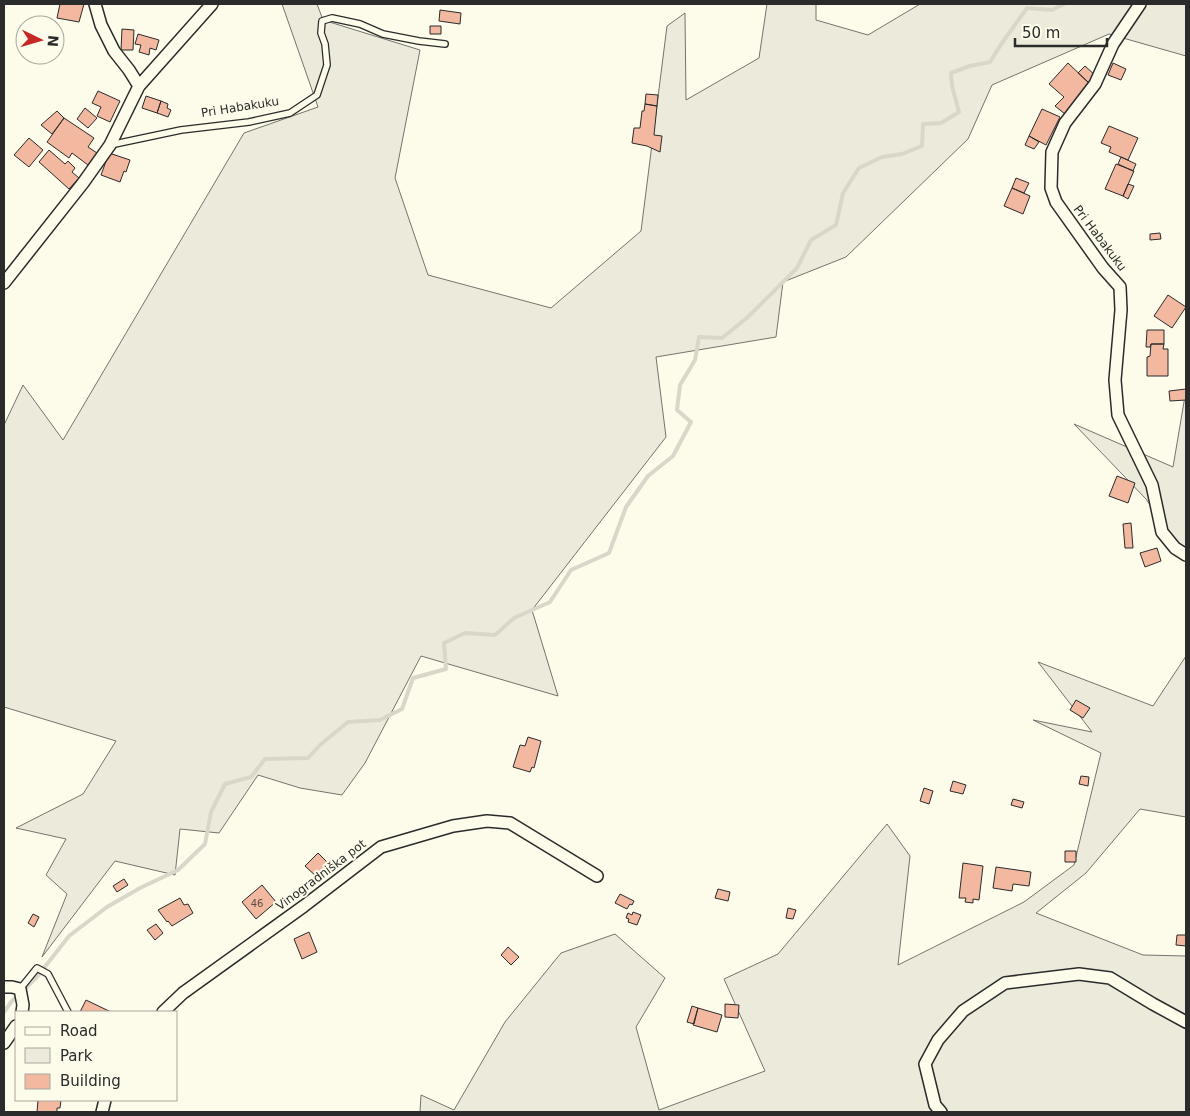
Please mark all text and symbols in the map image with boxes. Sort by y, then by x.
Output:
north arrow [15,15,65,65]
scale bar [1015,15,1108,47]
text: 50 m [1022,24,1060,42]
text: N [44,35,61,48]
street label: Pri Habakuku [200,94,280,120]
street label: Pri Habakuku [1071,202,1129,274]
street label: Vinogradniška pot [273,837,369,913]
house number: 46 [251,898,263,909]
legend [15,1011,178,1101]
text: Road [60,1022,98,1040]
text: Park [60,1047,93,1065]
text: Building [60,1072,121,1090]

